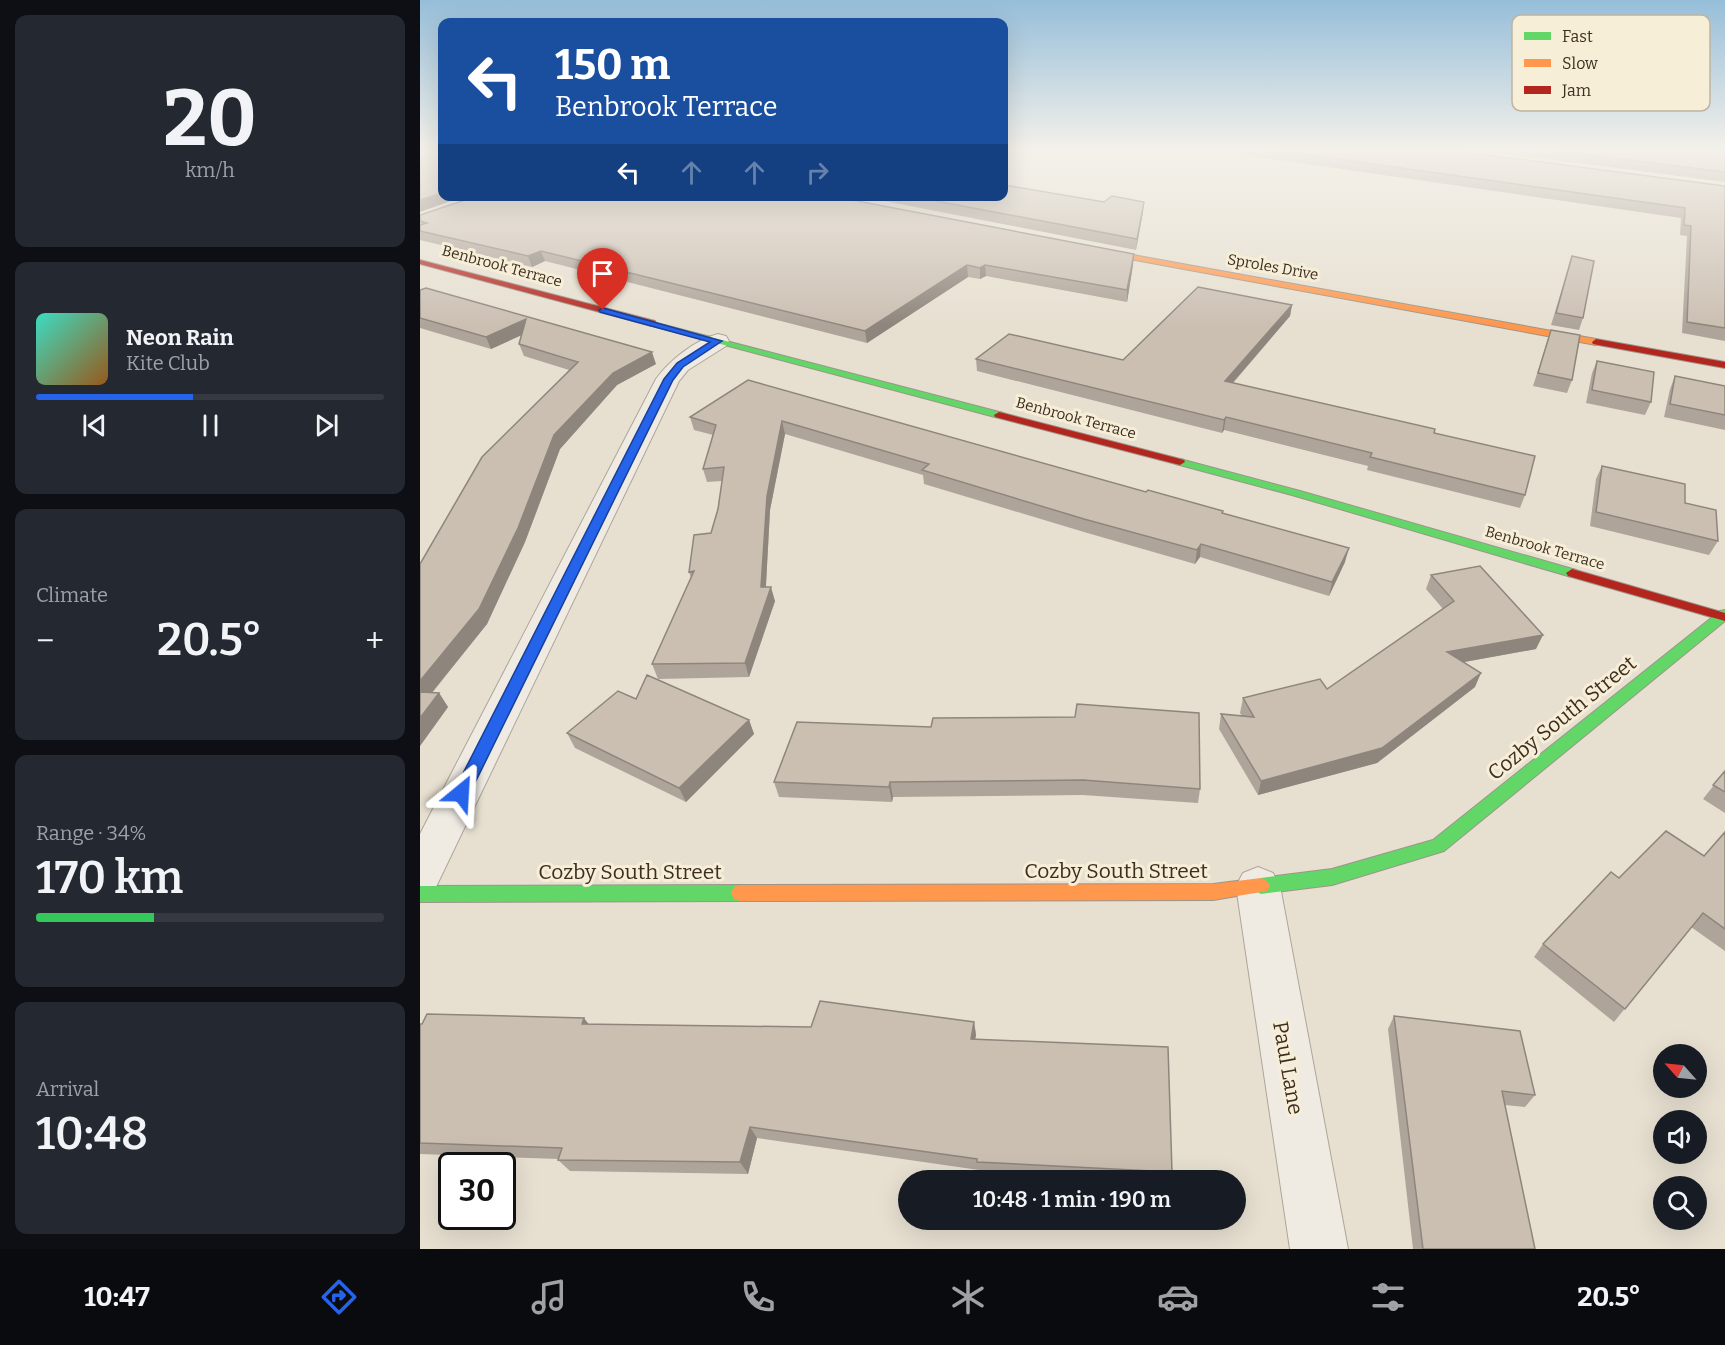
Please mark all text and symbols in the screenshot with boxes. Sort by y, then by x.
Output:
legend [1512,15,1710,111]
text: Fast [1562,27,1593,46]
text: 150 m [555,40,670,90]
icon: left [456,42,534,120]
text: Slow [1562,54,1598,73]
text: 20 [163,72,257,166]
text: Jam [1561,81,1591,100]
text: Benbrook Terrace [555,91,777,123]
icon: left [612,156,645,189]
icon: ahead [675,156,708,189]
icon: ahead [738,156,771,189]
icon: right [801,156,834,189]
text: km/h [185,158,235,182]
street label: Benbrook Terrace [440,241,564,291]
pin [577,248,628,310]
street label: Sproles Drive [1226,250,1320,284]
icon: arrive [586,257,619,290]
text: Neon Rain [126,324,234,351]
text: Kite Club [126,351,210,375]
street label: Benbrook Terrace [1014,393,1138,443]
icon: previous [78,409,111,442]
icon: pause [194,409,227,442]
icon: next [310,409,343,442]
street label: Benbrook Terrace [1483,522,1607,574]
text: Climate [36,583,108,607]
text: 20.5° [157,613,262,667]
text: − [36,621,54,661]
text: + [365,621,384,661]
street label: Cozby South Street [1483,650,1642,786]
position arrow [429,761,493,825]
text: Range · 34% [36,821,147,845]
text: 170 km [36,851,183,905]
street label: Cozby South Street [1024,858,1208,884]
street label: Cozby South Street [538,859,722,885]
street label: Paul Lane [1267,1019,1309,1117]
north arrow [1653,1044,1707,1098]
map controls [1653,1044,1707,1230]
text: Arrival [36,1077,99,1101]
text: 10:48 [36,1107,148,1161]
button: sound [1653,1110,1707,1164]
speed limit sign: 30 [438,1152,516,1230]
button: search [1653,1176,1707,1230]
text: 10:48 · 1 min · 190 m [973,1186,1171,1213]
icon: directions [318,1276,360,1318]
icon: music [528,1276,570,1318]
icon: phone [737,1276,779,1318]
icon: climate [947,1276,989,1318]
icon: car [1157,1276,1199,1318]
icon: filters [1367,1276,1409,1318]
text: 10:47 [84,1281,150,1313]
text: 20.5° [1577,1281,1641,1313]

